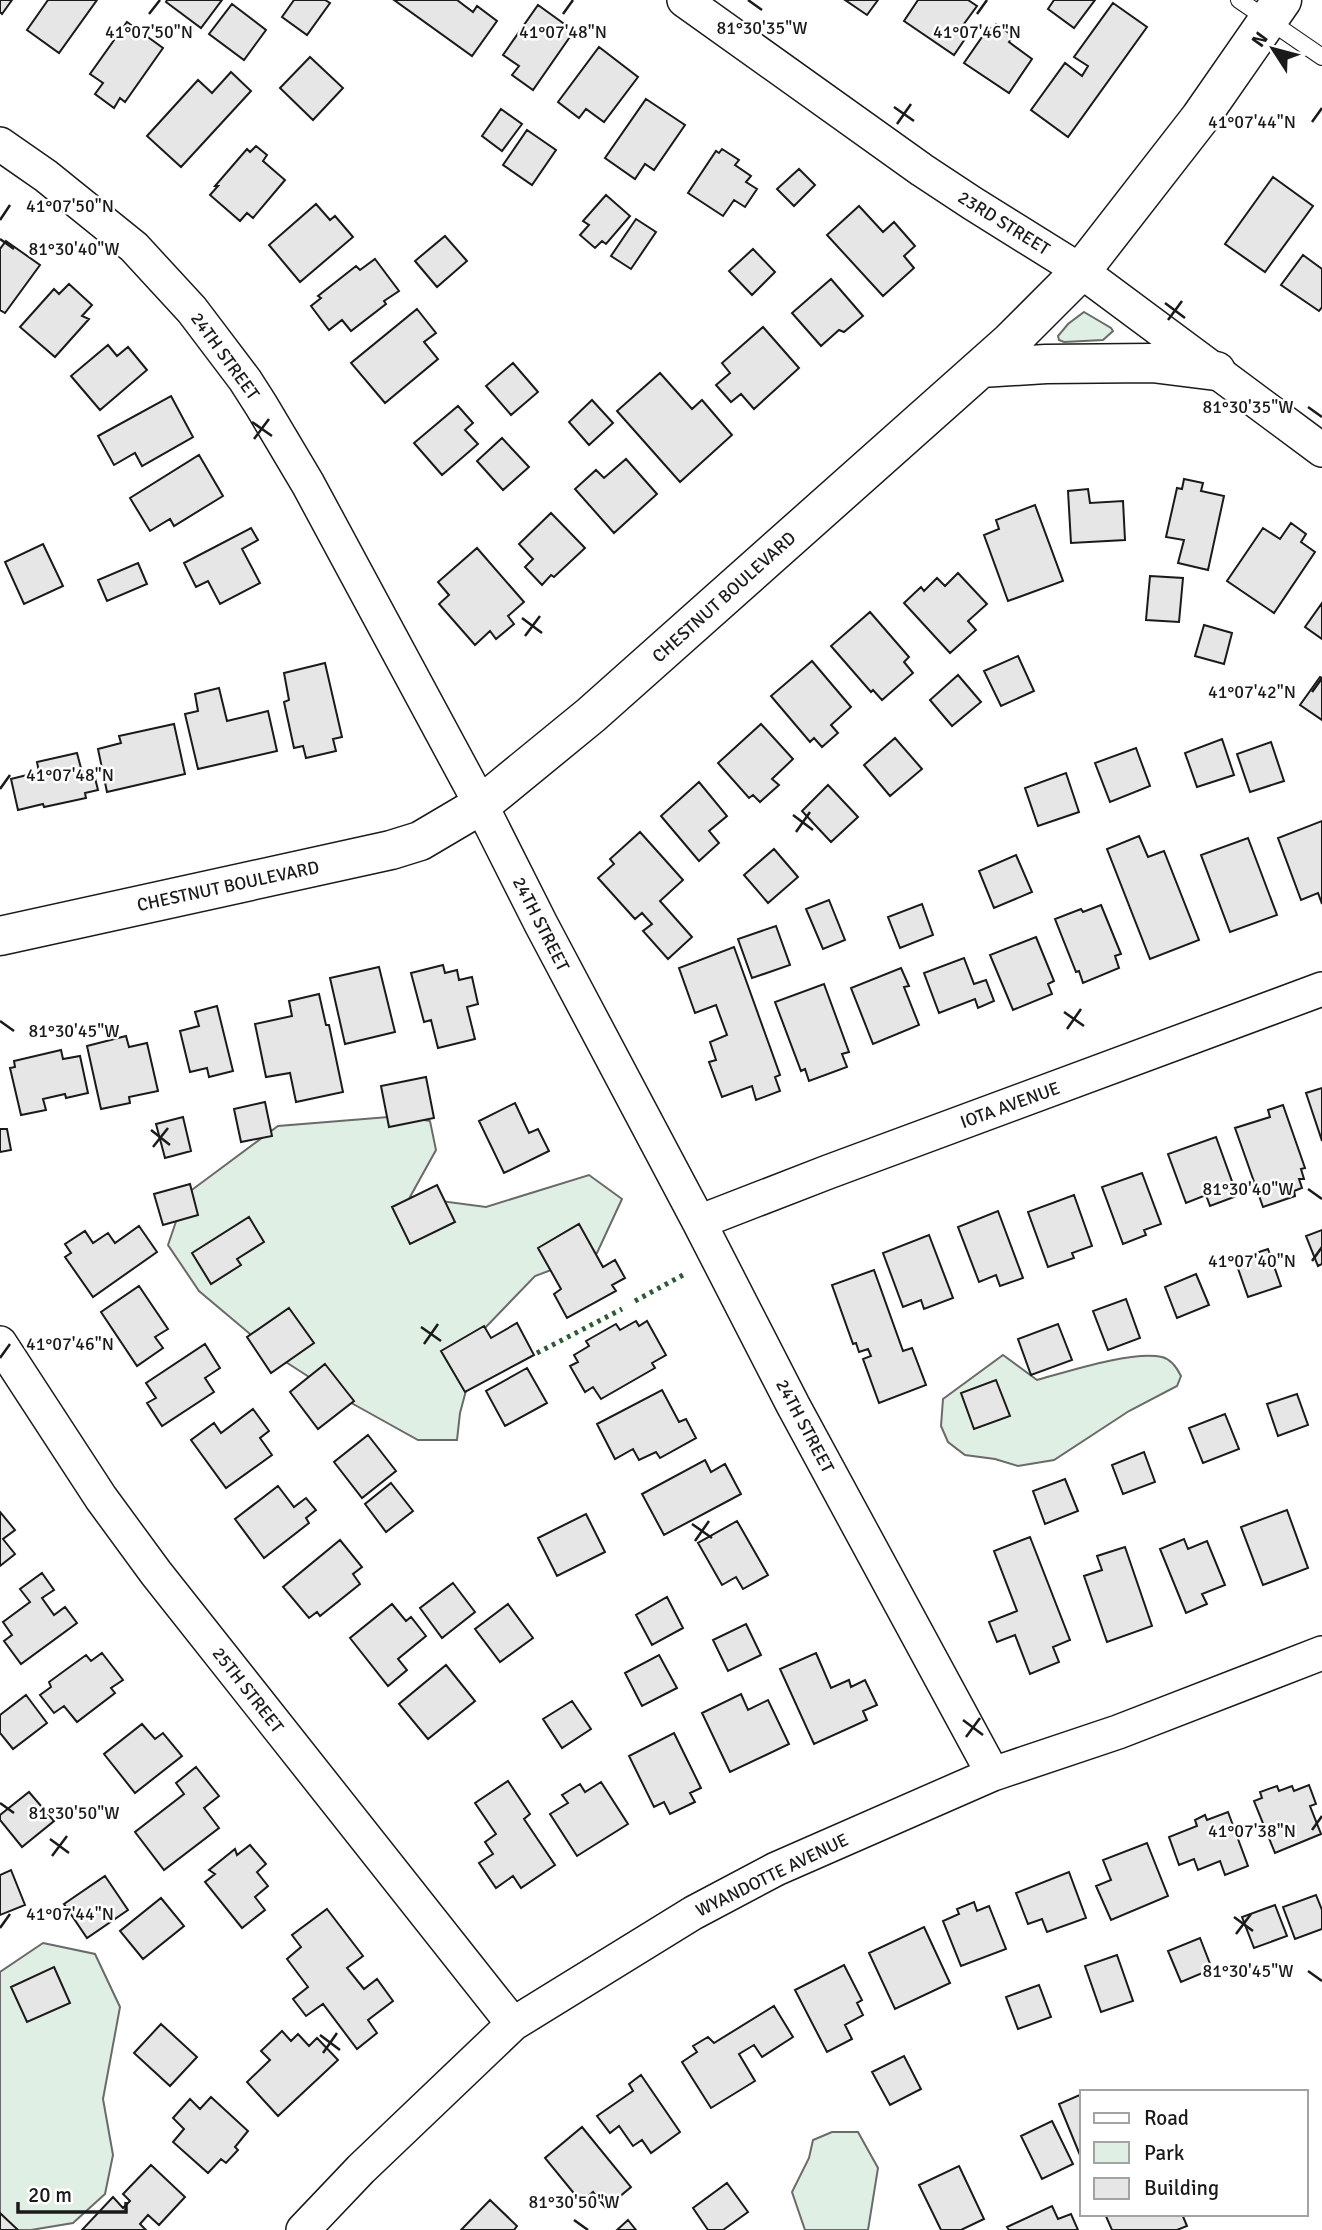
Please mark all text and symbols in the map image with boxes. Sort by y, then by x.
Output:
north arrow [1238,14,1308,84]
text: 81°30'35"W [717,17,807,39]
text: 41°07'50"N [105,21,193,43]
text: 41°07'48"N [519,21,607,43]
text: 41°07'46"N [933,21,1021,43]
text: N [1246,27,1274,52]
text: 41°07'44"N [1208,111,1296,133]
street label: 23RD STREET [954,186,1054,260]
text: 41°07'50"N [26,195,114,217]
text: 81°30'40"W [29,238,119,260]
street label: 24TH STREET [186,308,264,404]
text: 81°30'35"W [1203,396,1293,418]
street label: CHESTNUT BOULEVARD [648,527,800,667]
text: 41°07'42"N [1208,681,1296,703]
text: 41°07'48"N [26,764,114,786]
street label: CHESTNUT BOULEVARD [135,856,321,916]
street label: 24TH STREET [508,873,574,975]
text: 81°30'45"W [29,1020,119,1042]
street label: IOTA AVENUE [957,1077,1063,1133]
text: 81°30'40"W [1203,1178,1293,1200]
text: 41°07'40"N [1208,1250,1296,1272]
text: 41°07'46"N [26,1333,114,1355]
street label: 24TH STREET [771,1375,839,1477]
street label: 25TH STREET [208,1643,288,1737]
text: 81°30'50"W [29,1802,119,1824]
text: 41°07'38"N [1208,1820,1296,1842]
street label: WYANDOTTE AVENUE [692,1828,852,1922]
text: 41°07'44"N [26,1903,114,1925]
text: 81°30'45"W [1203,1960,1293,1982]
legend [1080,2090,1308,2216]
text: Road [1144,2105,1189,2131]
text: Park [1144,2140,1185,2166]
scale bar [18,2170,126,2214]
text: Building [1144,2175,1219,2201]
text: 20 m [28,2182,72,2208]
text: 81°30'50"W [529,2191,619,2213]

